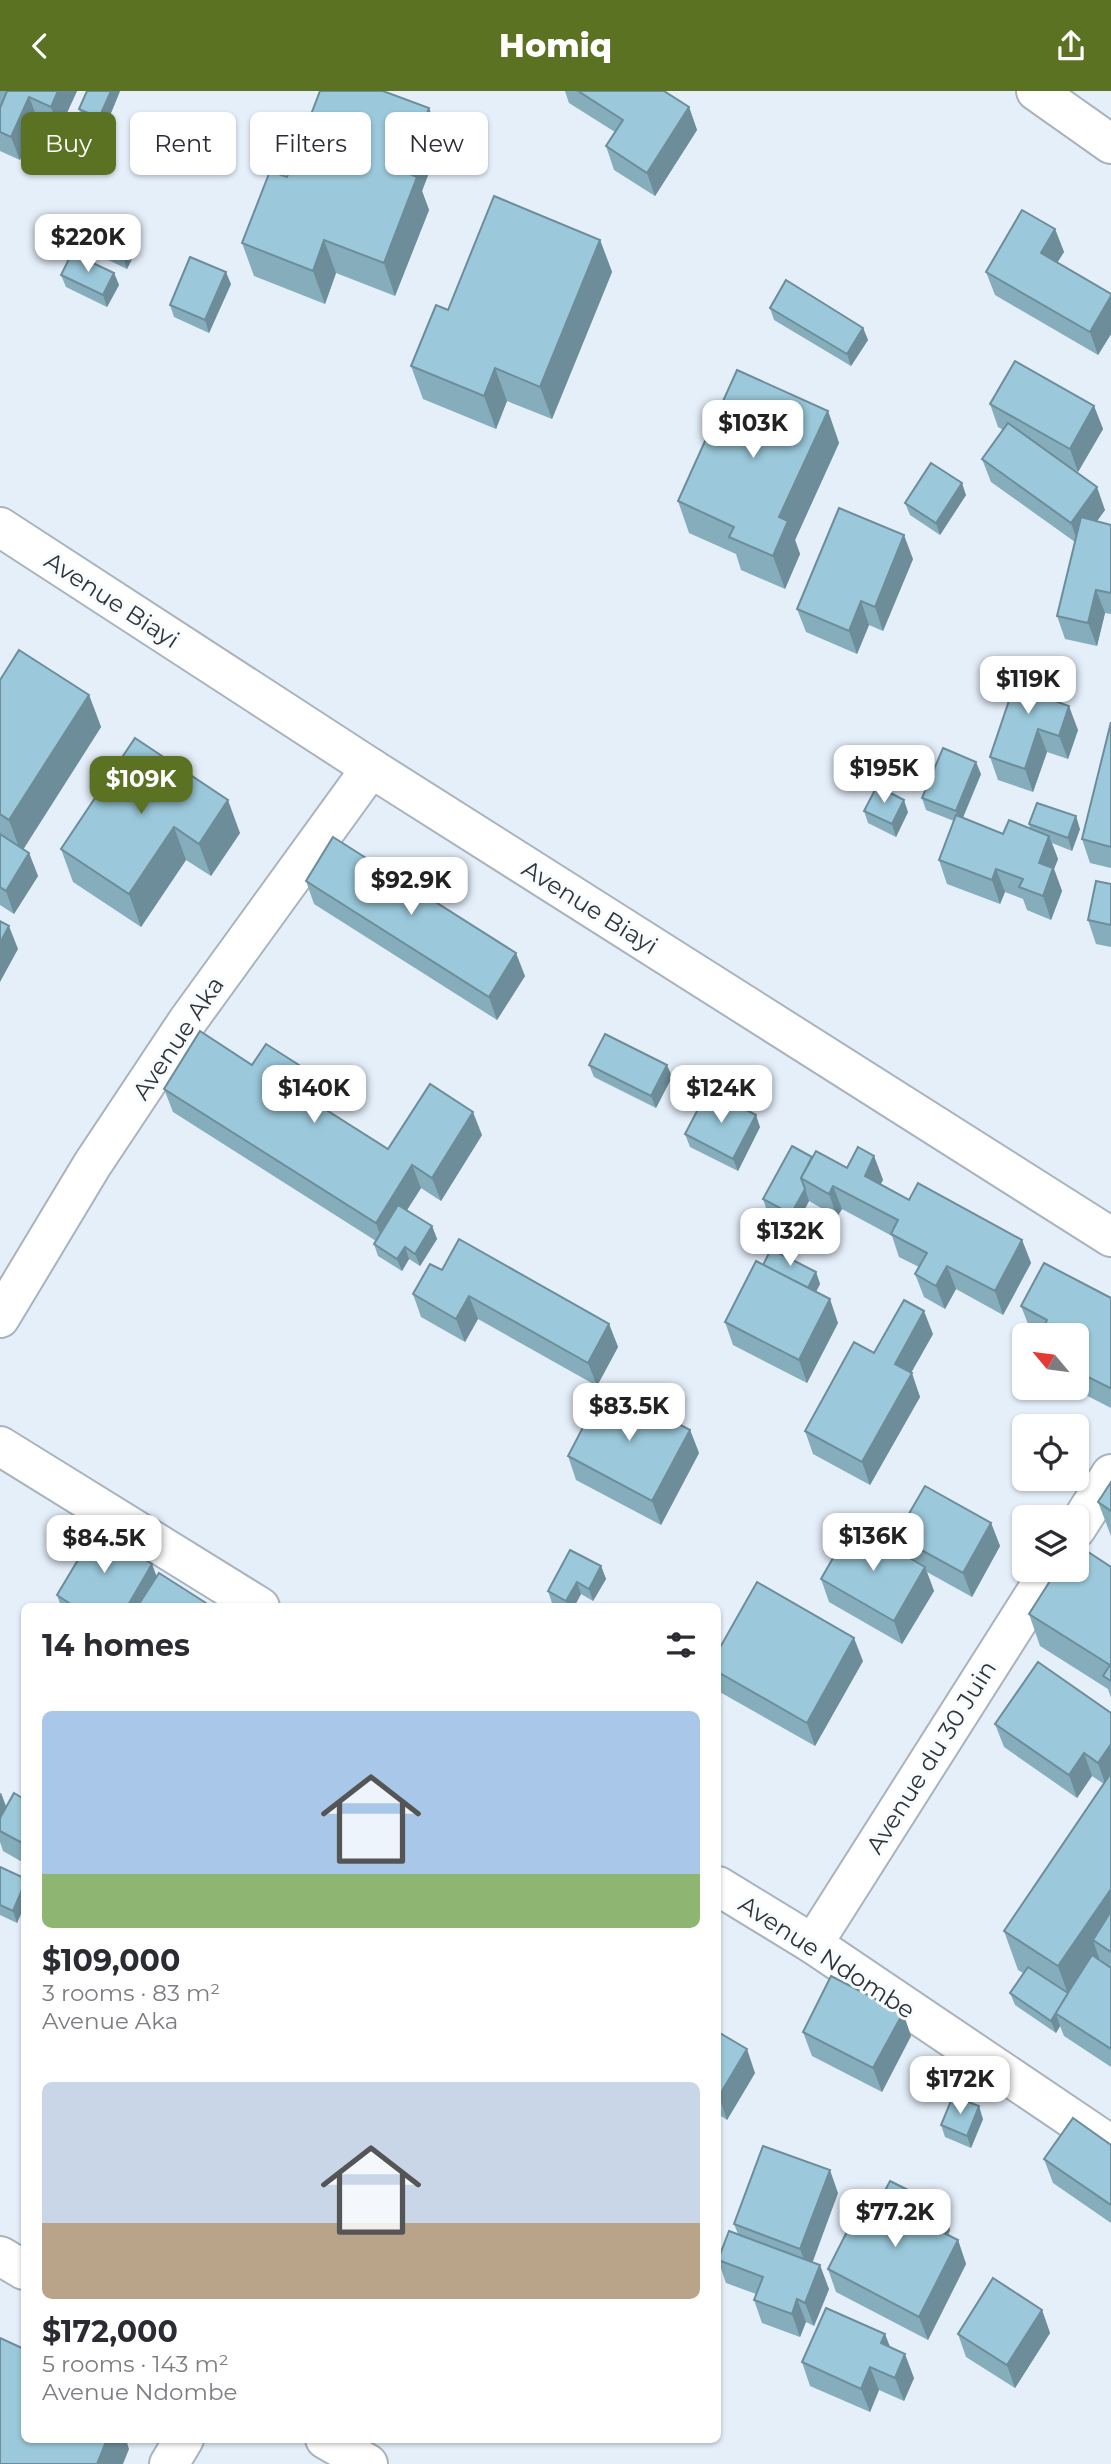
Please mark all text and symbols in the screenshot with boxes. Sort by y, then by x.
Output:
text: Homiq [499,26,612,65]
icon: back [21,27,59,65]
icon: share [1052,27,1090,65]
chip: Buy [21,112,116,175]
chip: Rent [130,112,236,175]
chip: Filters [250,112,371,175]
chip: New [385,112,488,175]
pin: $220K [39,215,137,274]
text: $220K [51,223,125,251]
pin: $103K [704,401,802,460]
text: $103K [718,409,788,437]
street label: Avenue Biayi [39,546,185,654]
pin: $119K [979,657,1077,716]
text: $119K [996,665,1060,693]
pin: $195K [835,745,933,805]
text: $195K [850,754,918,782]
pin: $109K [92,757,190,816]
text: $109K [106,765,176,793]
street label: Avenue Biayi [517,854,663,960]
pin: $92.9K [354,857,468,917]
text: $92.9K [371,866,451,894]
street label: Avenue Aka [126,971,230,1105]
pin: $140K [265,1065,363,1125]
pin: $124K [672,1065,770,1125]
text: $140K [278,1074,350,1102]
text: $124K [686,1074,756,1102]
pin: $132K [741,1209,839,1268]
text: $132K [756,1217,824,1245]
north arrow [1012,1323,1088,1400]
map controls [1012,1323,1089,1582]
pin: $83.5K [572,1383,686,1443]
text: $83.5K [589,1392,669,1420]
button: locate [1012,1414,1089,1491]
button: layers [1012,1505,1089,1582]
pin: $136K [824,1513,922,1573]
pin: $84.5K [47,1515,161,1575]
text: $136K [839,1522,907,1550]
text: $84.5K [63,1524,145,1552]
icon: filters [662,1626,700,1664]
text: 14 homes [42,1627,190,1664]
street label: Avenue du 30 Juin [860,1655,1002,1859]
icon: home [308,1756,434,1882]
street label: Avenue Ndombe [734,1889,920,2025]
text: $109,000 [42,1942,180,1979]
text: 3 rooms · 83 m² [42,1979,220,2007]
text: Avenue Aka [42,2007,178,2035]
pin: $172K [911,2057,1009,2116]
text: $172K [926,2065,994,2093]
icon: home [308,2127,434,2253]
pin: $77.2K [838,2189,952,2249]
text: $77.2K [856,2198,934,2226]
text: $172,000 [42,2313,178,2350]
text: 5 rooms · 143 m² [42,2350,229,2378]
text: Avenue Ndombe [42,2378,237,2406]

